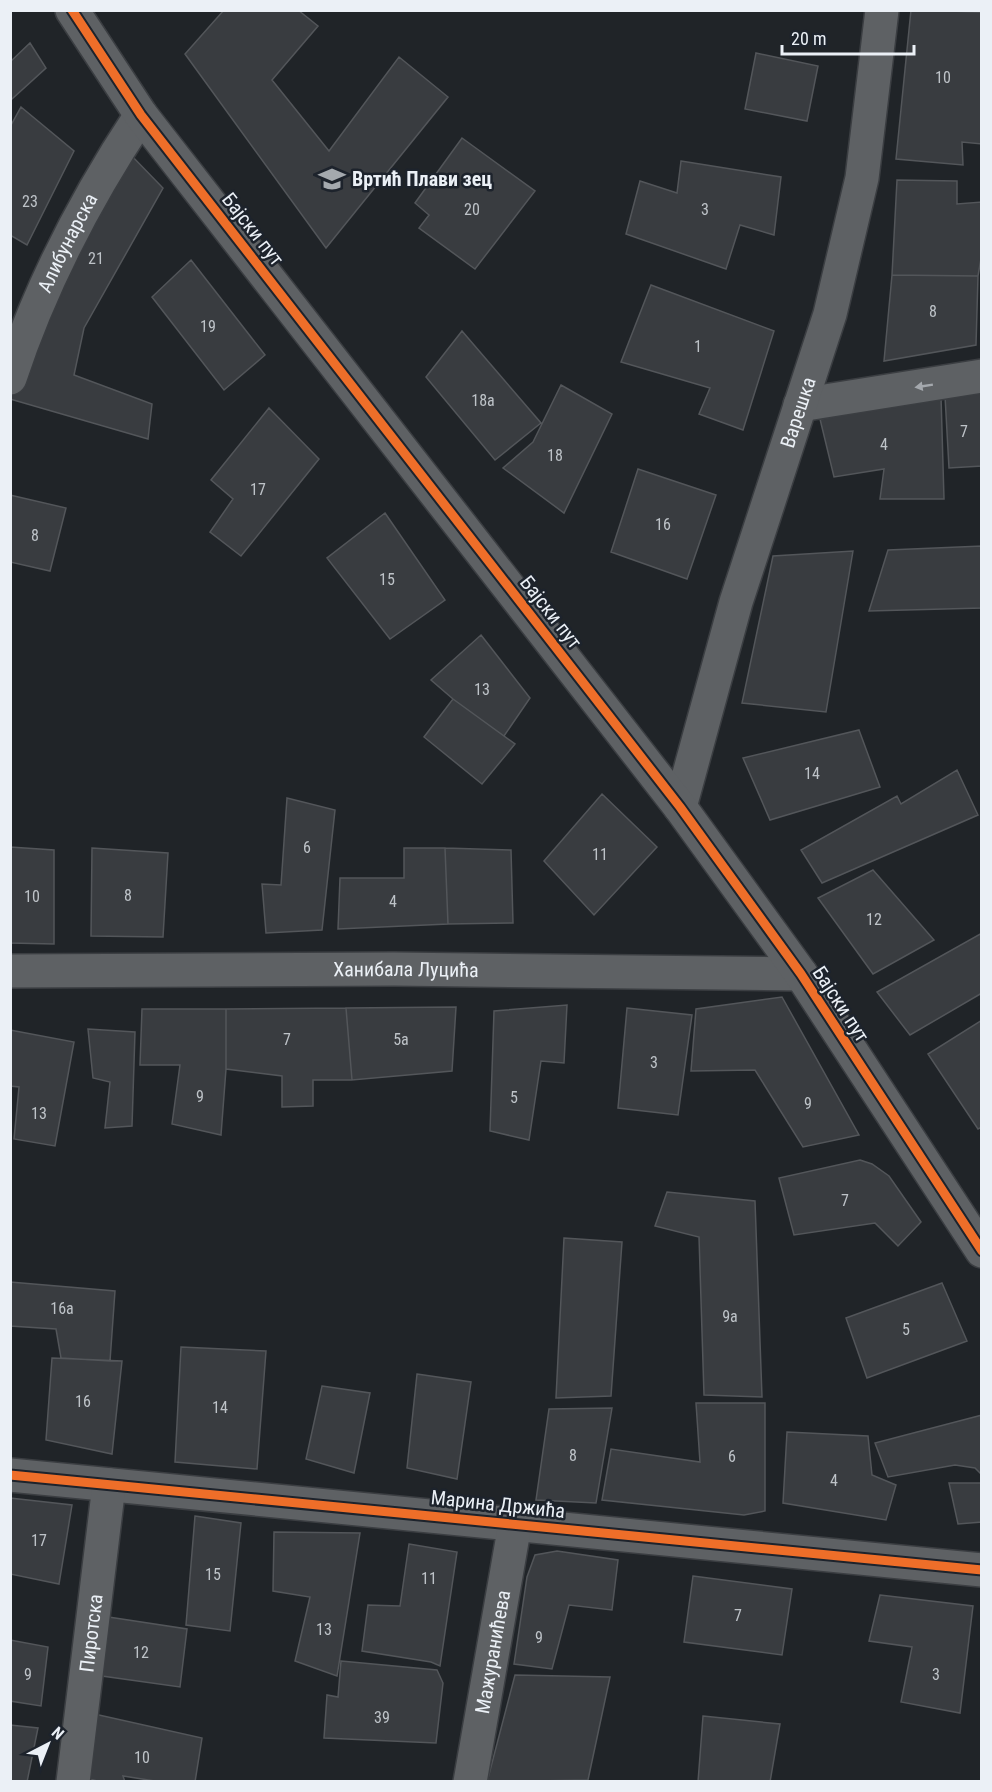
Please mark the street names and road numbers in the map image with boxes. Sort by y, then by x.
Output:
street label: Бајски пут [217,188,289,270]
street label: Алибунарска [32,189,102,296]
street label: Варешка [775,374,821,451]
street label: Бајски пут [515,571,587,653]
street label: Ханибала Луцића [333,957,479,982]
street label: Бајски пут [808,962,874,1046]
street label: Марина Држића [430,1485,566,1523]
street label: Мажуранићева [470,1588,515,1716]
street label: Пиротска [74,1593,108,1673]

